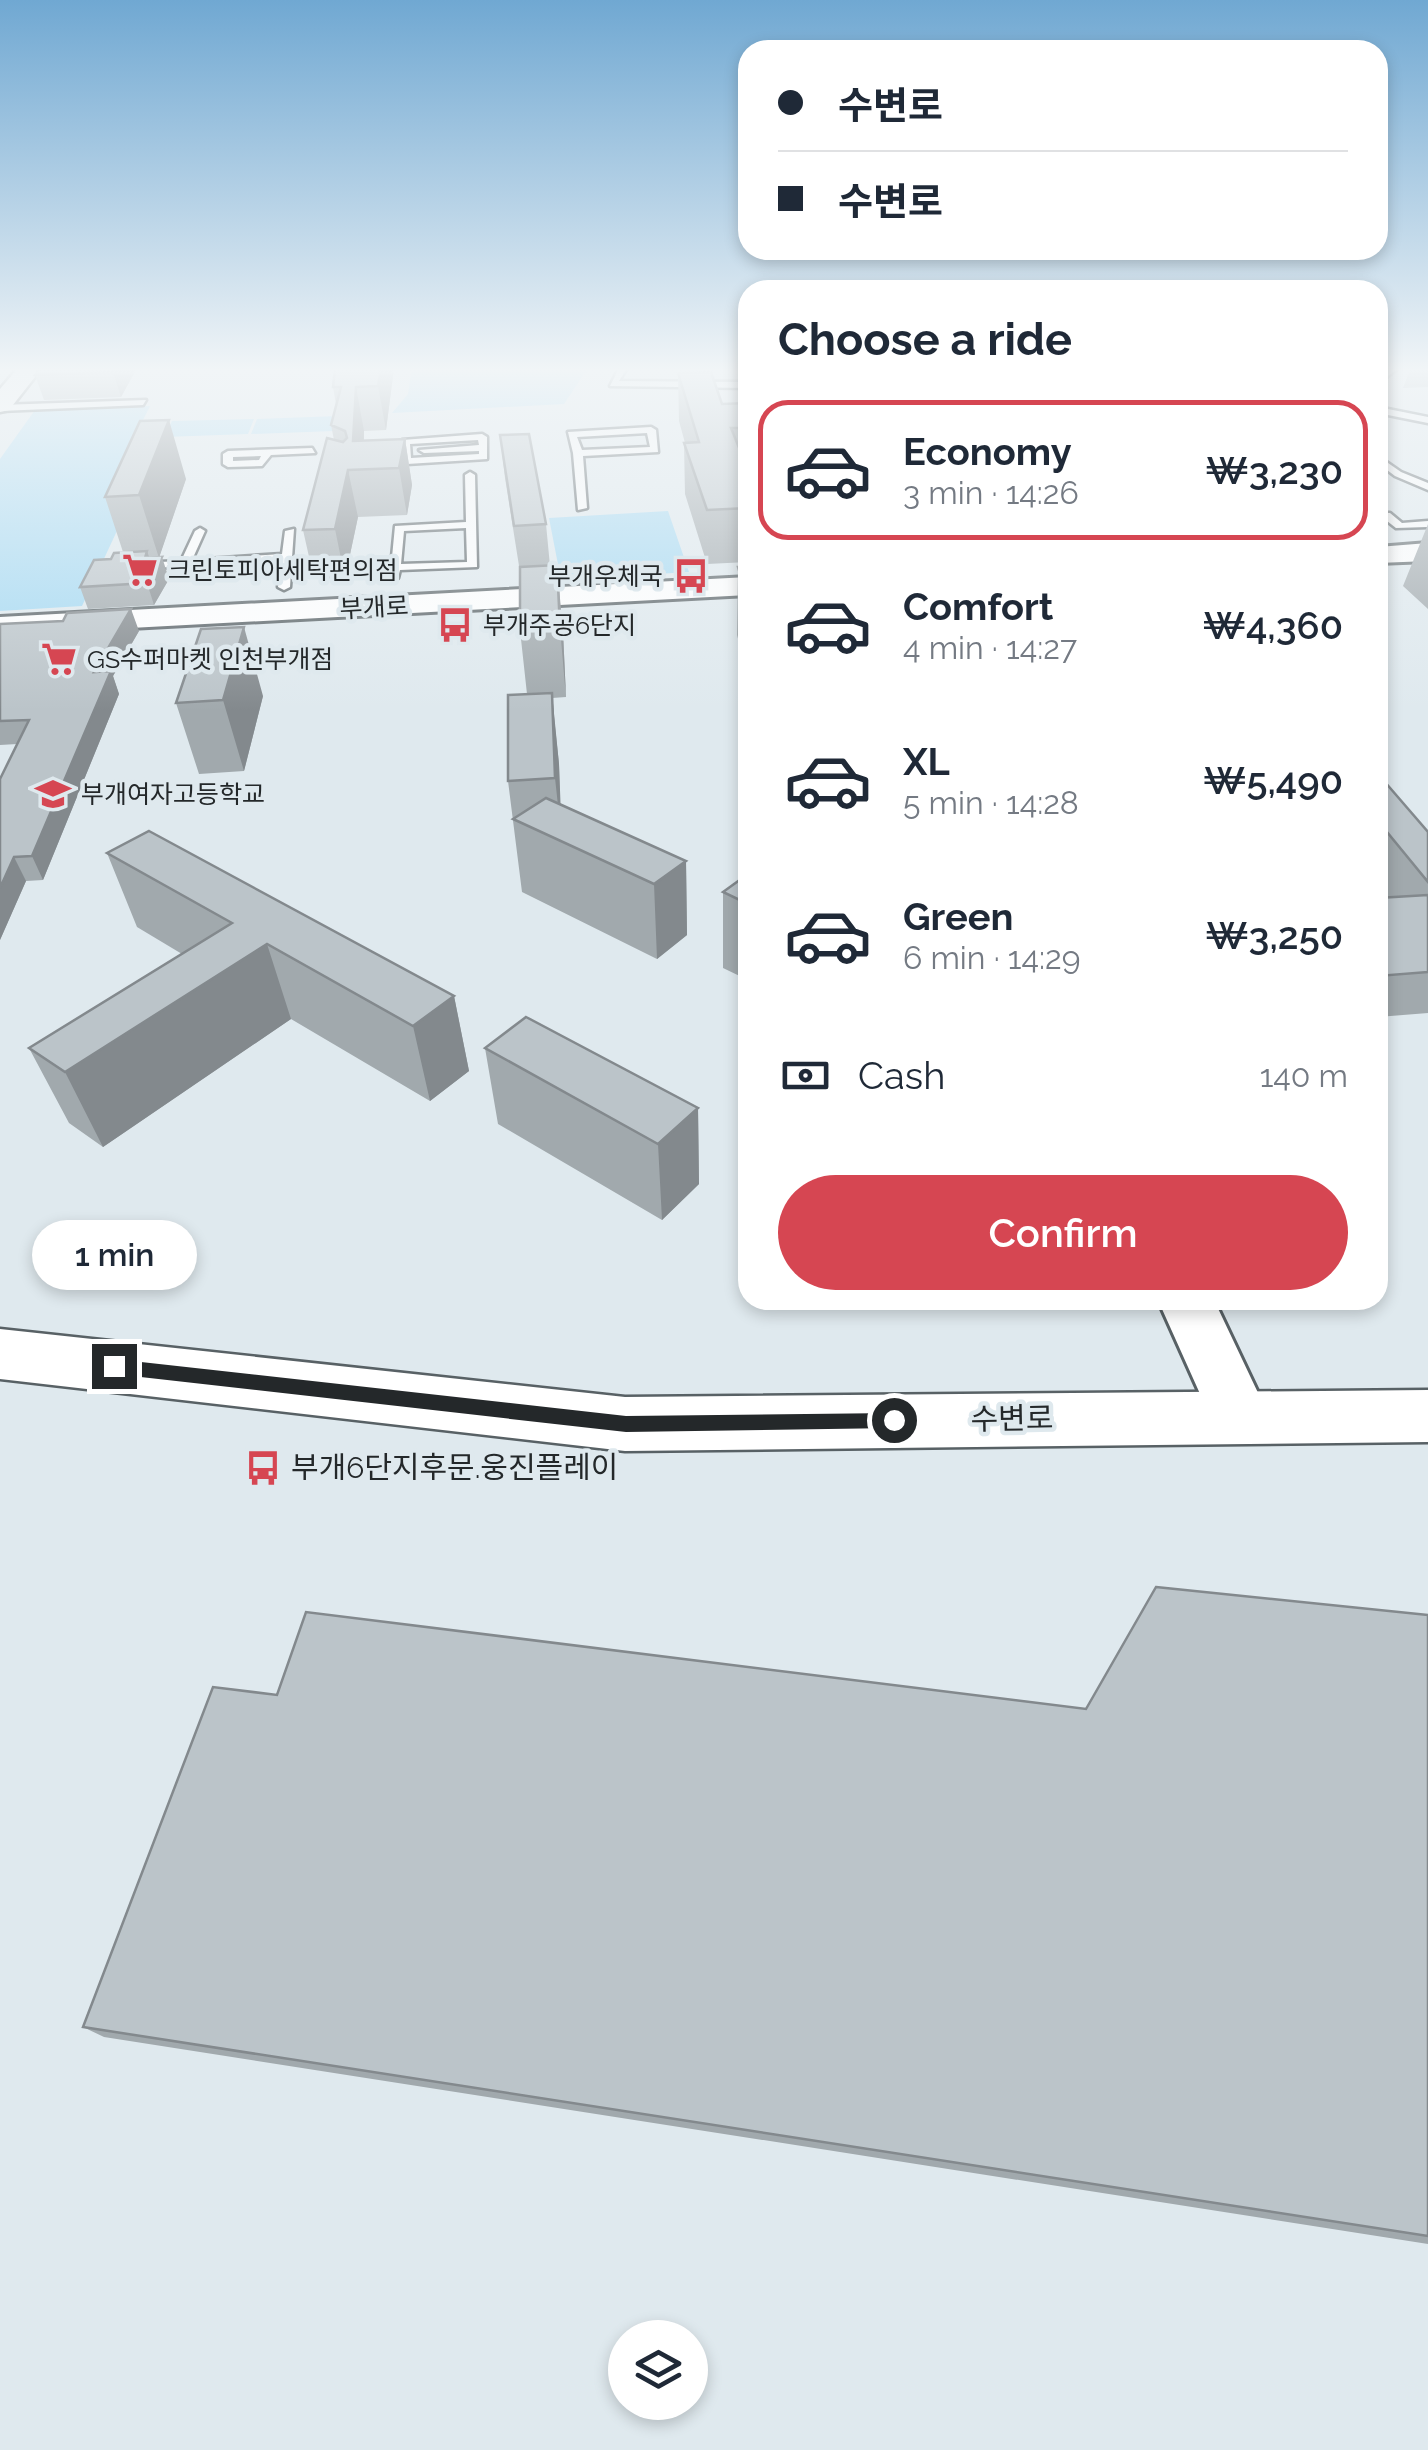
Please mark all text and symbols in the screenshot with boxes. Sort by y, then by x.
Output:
text: 수변로 [838,83,943,128]
text: 수변로 [838,179,943,224]
text: Choose a ride [778,313,1072,366]
icon: car [783,425,873,515]
text: Economy [903,429,1072,474]
text: ₩3,230 [1205,448,1343,493]
text: 3 min · 14:26 [903,474,1079,511]
supermarket icon: 크린토피아세탁편의점 [121,551,159,589]
place label: 크린토피아세탁편의점 [168,555,398,585]
bus stop icon: 부개우체국 [672,557,710,595]
place label: 부개우체국 [548,561,663,591]
icon: car [783,580,873,670]
text: Comfort [903,584,1053,629]
street label: 부개로 [339,590,409,624]
text: ₩4,360 [1202,603,1343,648]
bus stop icon: 부개주공6단지 [436,606,474,644]
place label: 부개주공6단지 [483,610,636,640]
text: 4 min · 14:27 [903,629,1077,666]
supermarket icon: GS수퍼마켓 인천부개점 [40,640,78,678]
place label: GS수퍼마켓 인천부개점 [87,644,333,674]
icon: car [783,735,873,825]
text: XL [903,739,950,784]
text: ₩5,490 [1203,758,1343,803]
school or university icon: 부개여자고등학교 [34,775,72,813]
place label: 부개여자고등학교 [81,779,265,809]
text: 5 min · 14:28 [903,784,1079,821]
icon: car [783,890,873,980]
text: Green [903,894,1013,939]
text: ₩3,250 [1205,913,1343,958]
text: 6 min · 14:29 [903,939,1080,976]
icon: cash [778,1048,833,1103]
text: Cash [858,1053,945,1098]
text: 140 m [1260,1057,1348,1094]
button: Confirm [778,1175,1348,1290]
callout: 1 min [32,1221,196,1291]
text: 1 min [75,1236,154,1273]
route end [92,1344,137,1389]
route start [872,1398,917,1443]
street label: 수변로 [970,1400,1054,1437]
bus stop icon: 부개6단지후문.웅진플레이 [244,1449,282,1487]
place label: 부개6단지후문.웅진플레이 [291,1450,618,1485]
map controls [608,2320,708,2420]
button: layers [608,2320,708,2420]

